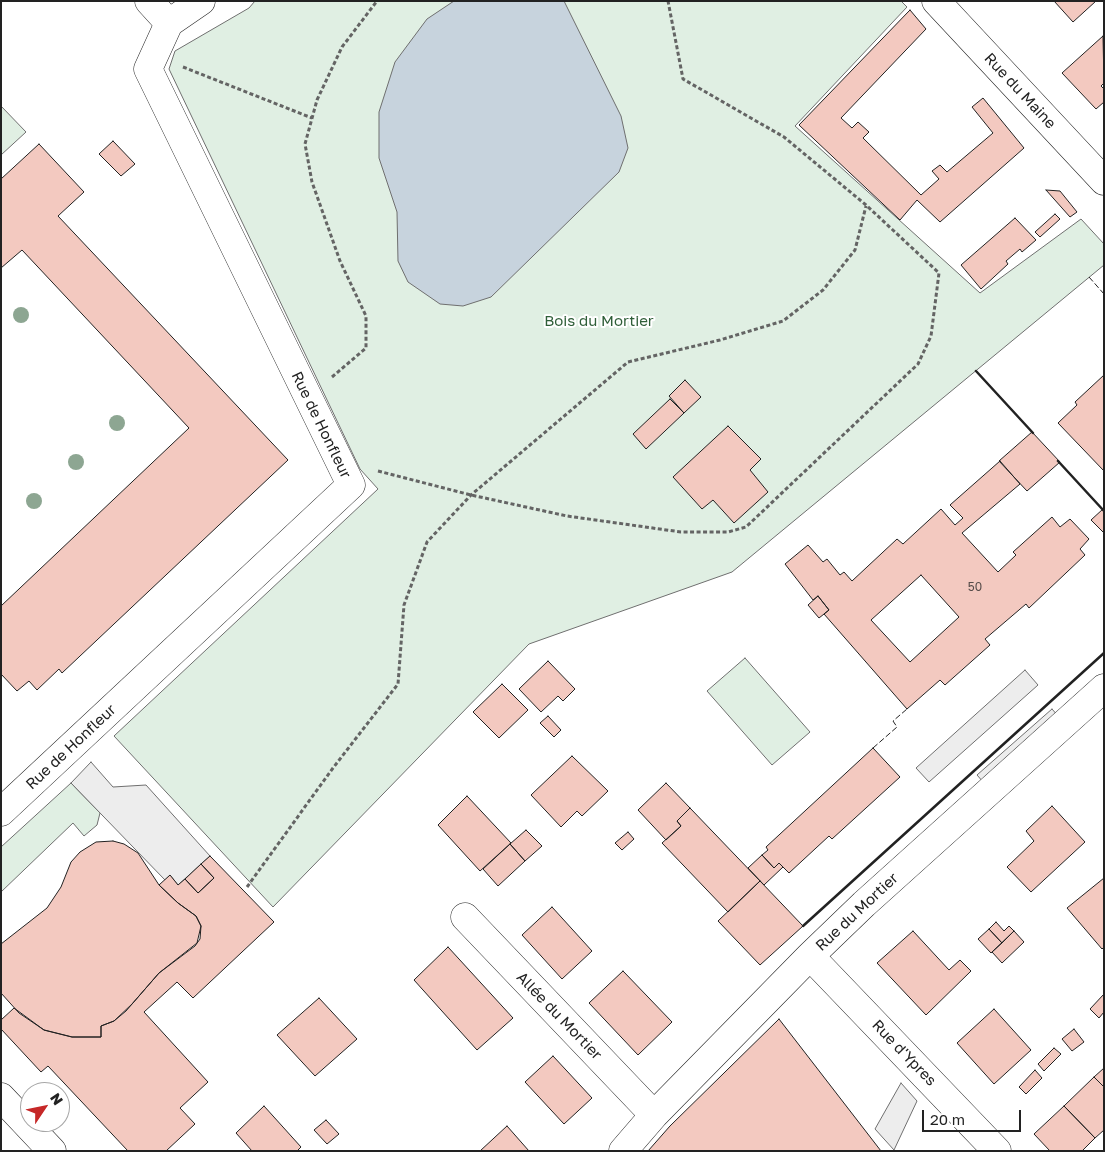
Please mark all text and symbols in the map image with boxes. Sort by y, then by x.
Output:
street label: Rue du Maine [980,49,1060,133]
park label: Bois du Mortier [544,312,654,330]
street label: Rue de Honfleur [287,369,355,481]
house number: 50 [968,580,982,594]
street label: Rue de Honfleur [22,701,120,793]
street label: Rue du Mortier [812,869,902,955]
street label: Allée du Mortier [513,968,605,1064]
street label: Rue d'Ypres [868,1016,940,1090]
north arrow [20,1082,70,1132]
text: N [47,1090,67,1108]
scale bar [925,1100,1024,1132]
text: 20 m [930,1110,965,1128]

